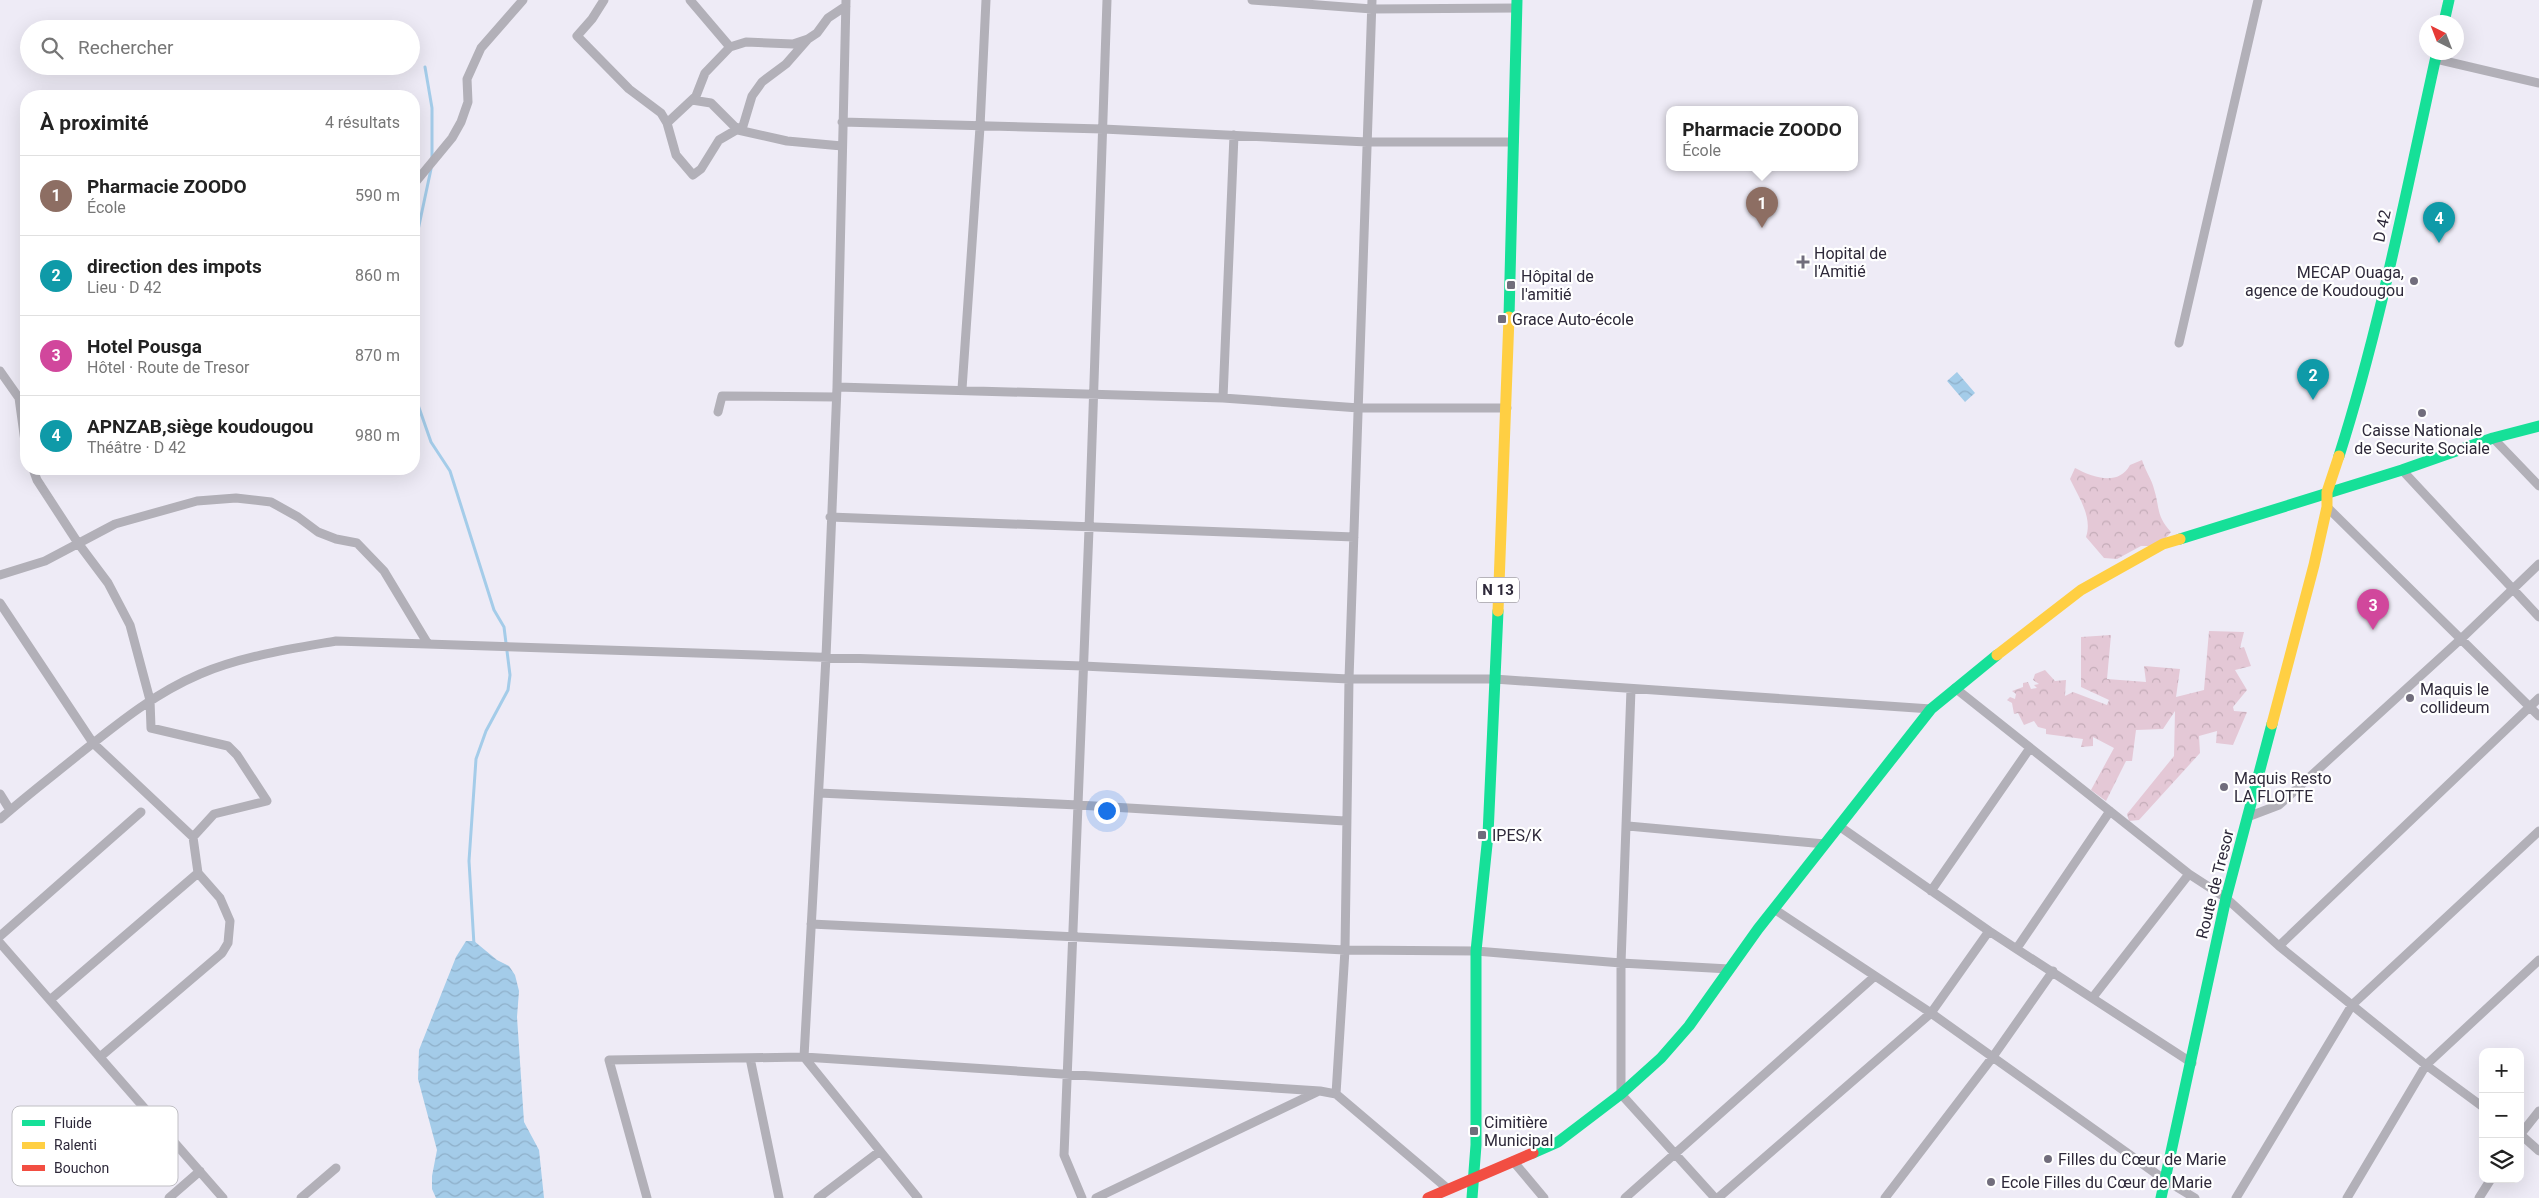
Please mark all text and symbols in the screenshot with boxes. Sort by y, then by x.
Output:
north arrow [2419,15,2464,60]
search box [20,20,420,75]
icon: search [38,34,66,62]
text: Rechercher [78,36,173,59]
popup [1666,106,1858,171]
text: À proximité [40,111,149,135]
text: 4 résultats [325,113,400,132]
text: Pharmacie ZOODO [1682,118,1842,141]
text: École [1682,141,1721,160]
text: Pharmacie ZOODO [87,175,247,198]
text: 1 [51,186,61,205]
text: 590 m [355,186,400,205]
pin: 1 [1746,187,1778,228]
text: École [87,198,126,217]
pin: 4 [2423,202,2455,243]
street label: D 42 [2369,208,2395,244]
place label: Hopital de l'Amitié [1814,244,1887,281]
text: direction des impots [87,255,262,278]
marker: Hopital de l'Amitié [1796,255,1810,269]
place label: MECAP Ouaga, agence de Koudougou [2245,263,2404,300]
text: 2 [51,266,61,285]
text: 860 m [355,266,400,285]
place label: Hôpital de l'amitié [1521,267,1594,304]
marker: MECAP Ouaga, agence de Koudougou [2408,275,2420,287]
text: Lieu · D 42 [87,278,161,297]
marker: Hôpital de l'amitié [1505,279,1517,291]
place label: Grace Auto-école [1512,310,1634,329]
marker: Grace Auto-école [1496,313,1508,325]
text: Hotel Pousga [87,335,202,358]
text: 3 [51,346,61,365]
text: 870 m [355,346,400,365]
text: Hôtel · Route de Tresor [87,358,249,377]
pin: 2 [2297,359,2329,400]
marker: Caisse Nationale de Securite Sociale [2416,407,2428,419]
text: APNZAB,siège koudougou [87,415,313,438]
place label: Caisse Nationale de Securite Sociale [2354,421,2490,458]
text: 4 [51,426,61,445]
text: 980 m [355,426,400,445]
text: Théâtre · D 42 [87,438,186,457]
road number: N 13 [1477,578,1519,602]
pin: 3 [2357,589,2389,630]
place label: Maquis le collideum [2420,680,2490,717]
marker: Maquis le collideum [2404,692,2416,704]
place label: Maquis Resto LA FLOTTE [2234,769,2332,806]
marker: Maquis Resto LA FLOTTE [2218,781,2230,793]
your location [1094,798,1120,824]
place label: IPES/K [1492,826,1543,845]
street label: Route de Tresor [2192,827,2238,941]
marker: IPES/K [1476,829,1488,841]
map controls [2479,1048,2524,1183]
button: + [2479,1048,2524,1093]
button: − [2479,1093,2524,1138]
legend [12,1106,178,1186]
place label: Cimitière Municipal [1484,1113,1553,1150]
text: Fluide [54,1115,92,1131]
marker: Cimitière Municipal [1468,1125,1480,1137]
text: Ralenti [54,1137,97,1153]
button: layers [2479,1138,2524,1183]
place label: Filles du Cœur de Marie [2058,1150,2226,1169]
marker: Filles du Cœur de Marie [2042,1153,2054,1165]
text: Bouchon [54,1160,109,1176]
place label: Ecole Filles du Cœur de Marie [2001,1173,2212,1192]
marker: Ecole Filles du Cœur de Marie [1985,1176,1997,1188]

